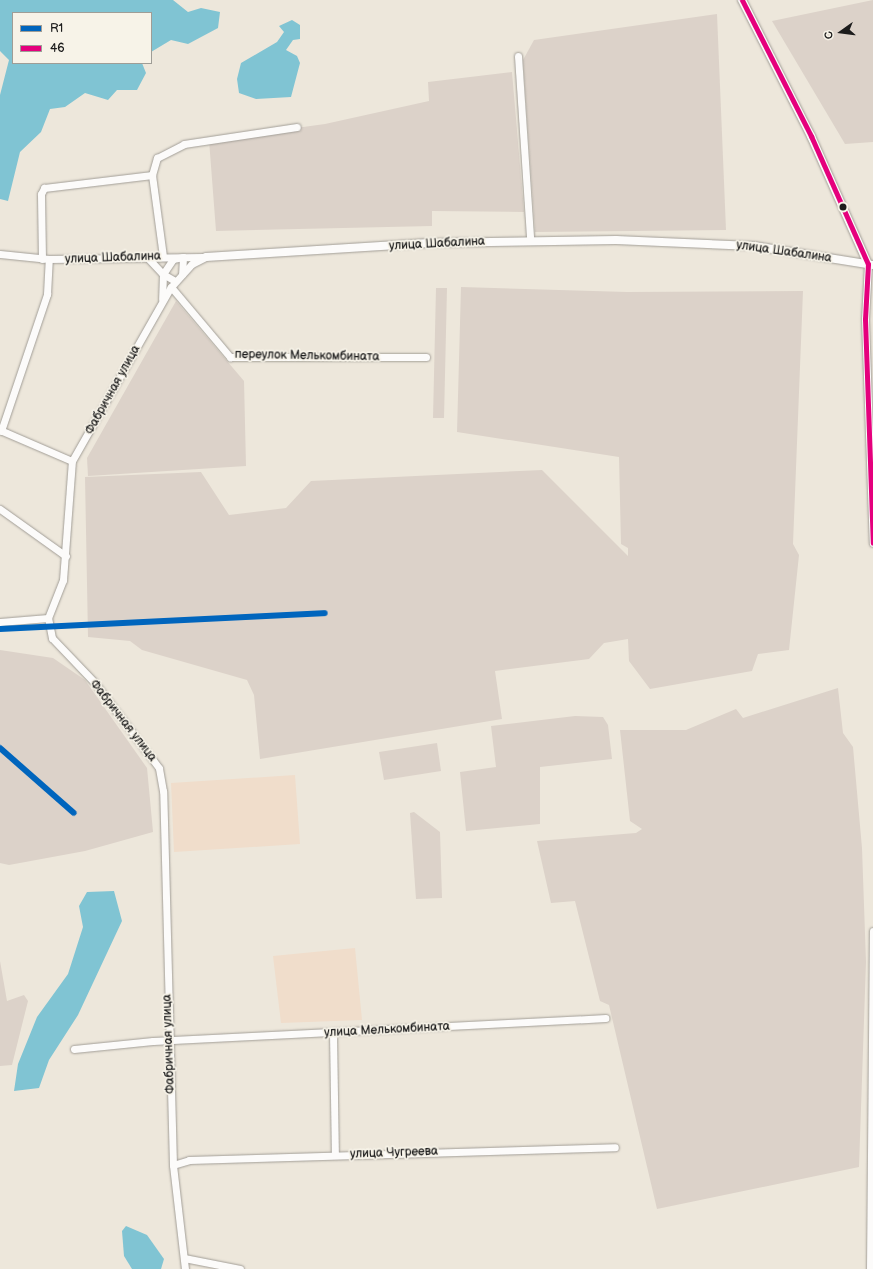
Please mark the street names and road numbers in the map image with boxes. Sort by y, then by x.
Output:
street label: улица Шабалина [389,234,485,254]
street label: улица Шабалина [735,238,833,266]
street label: улица Шабалина [65,249,161,267]
street label: Фабричная улица [83,343,143,437]
street label: переулок Мелькомбината [235,348,379,364]
street label: Фабричная улица [87,677,159,765]
street label: Фабричная улица [160,994,178,1094]
street label: улица Мелькомбината [324,1020,450,1040]
street label: улица Чугреева [350,1144,438,1162]

